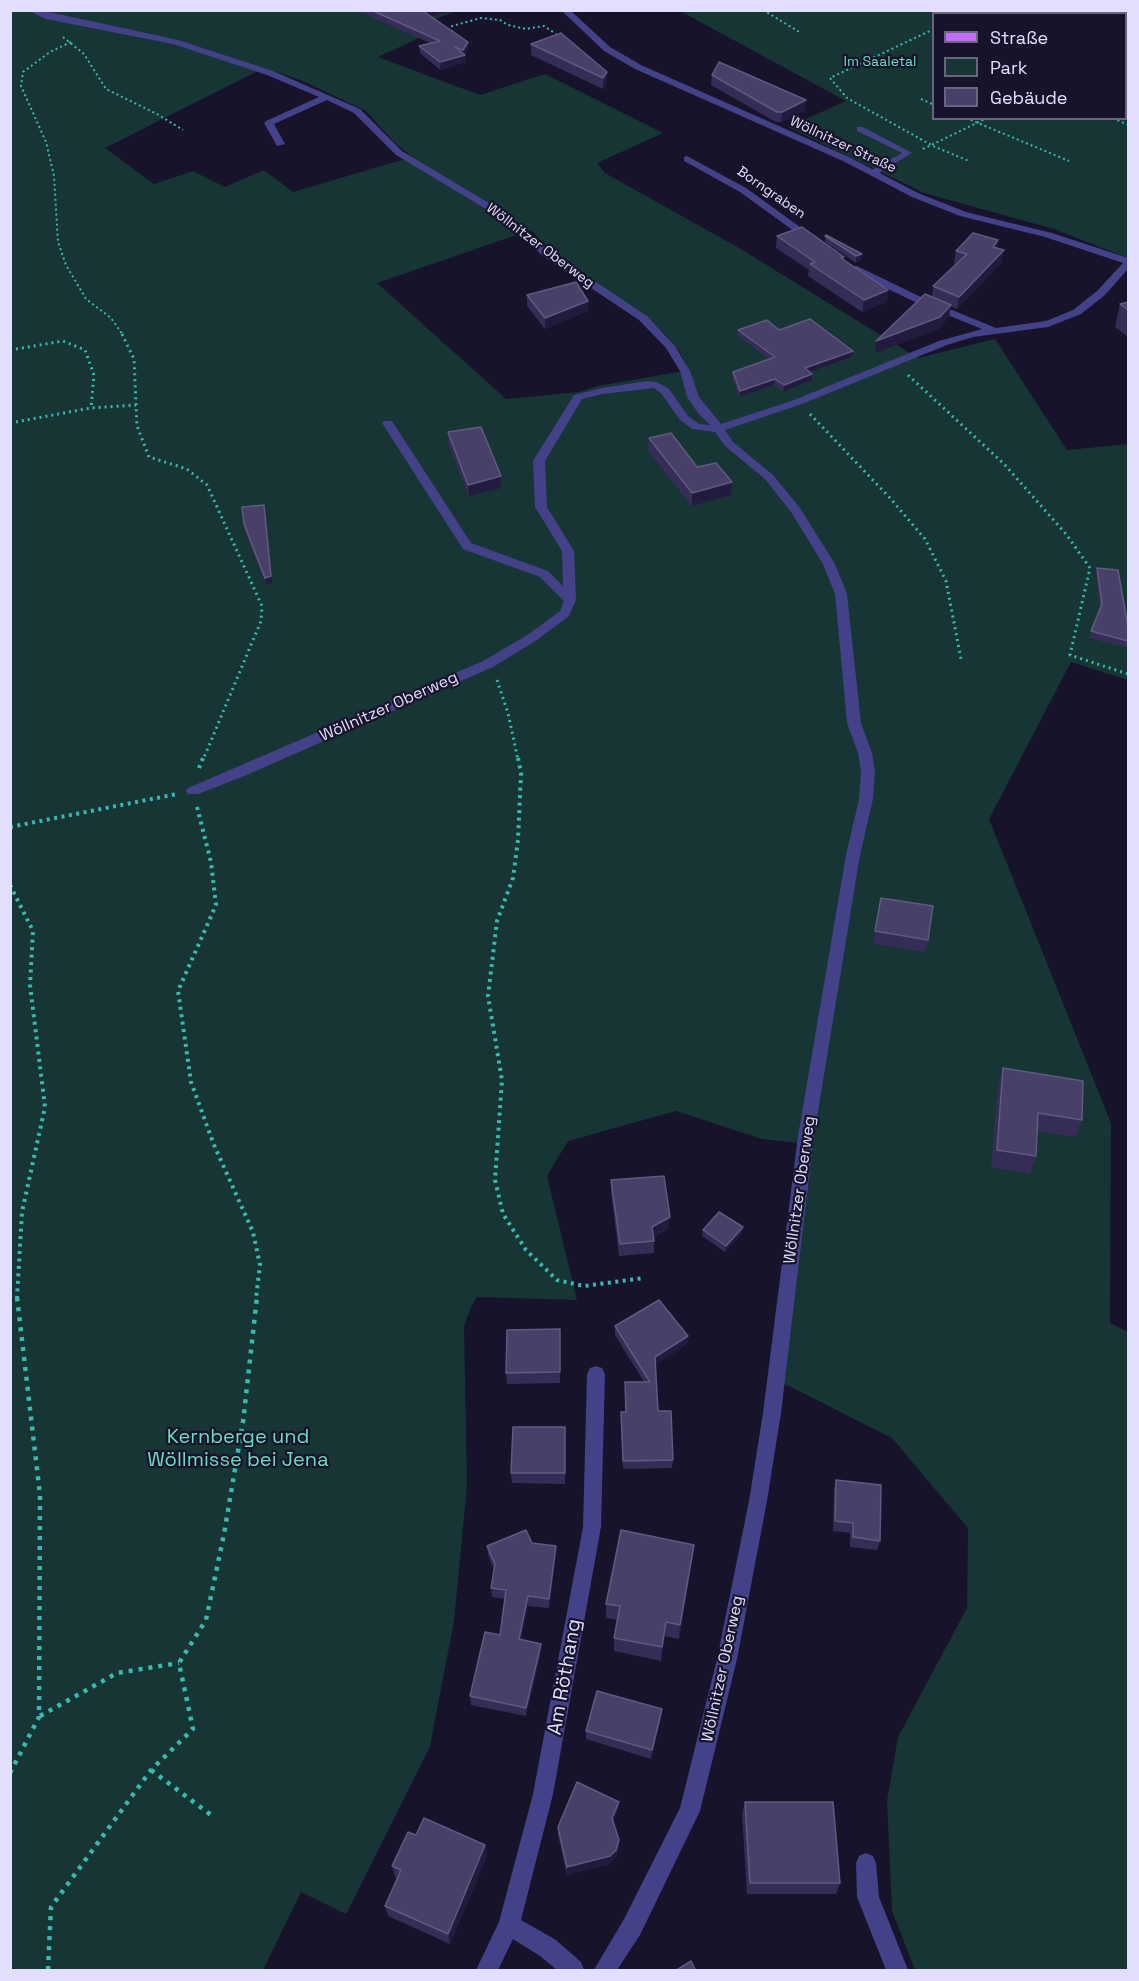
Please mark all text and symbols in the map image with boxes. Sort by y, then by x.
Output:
legend [932,12,1127,120]
text: Straße [990,26,1048,49]
park label: Im Saaletal [843,54,917,70]
text: Park [990,56,1027,79]
text: Gebäude [990,86,1068,109]
street label: Wöllnitzer Straße [787,113,899,177]
street label: Borngraben [734,163,808,223]
street label: Wöllnitzer Oberweg [483,200,597,292]
street label: Wöllnitzer Oberweg [317,668,461,746]
street label: Wöllnitzer Oberweg [780,1115,820,1265]
park label: Kernberge und Wöllmisse bei Jena [147,1426,329,1473]
street label: Wöllnitzer Oberweg [698,1594,748,1744]
street label: Am Röthang [543,1617,587,1737]

